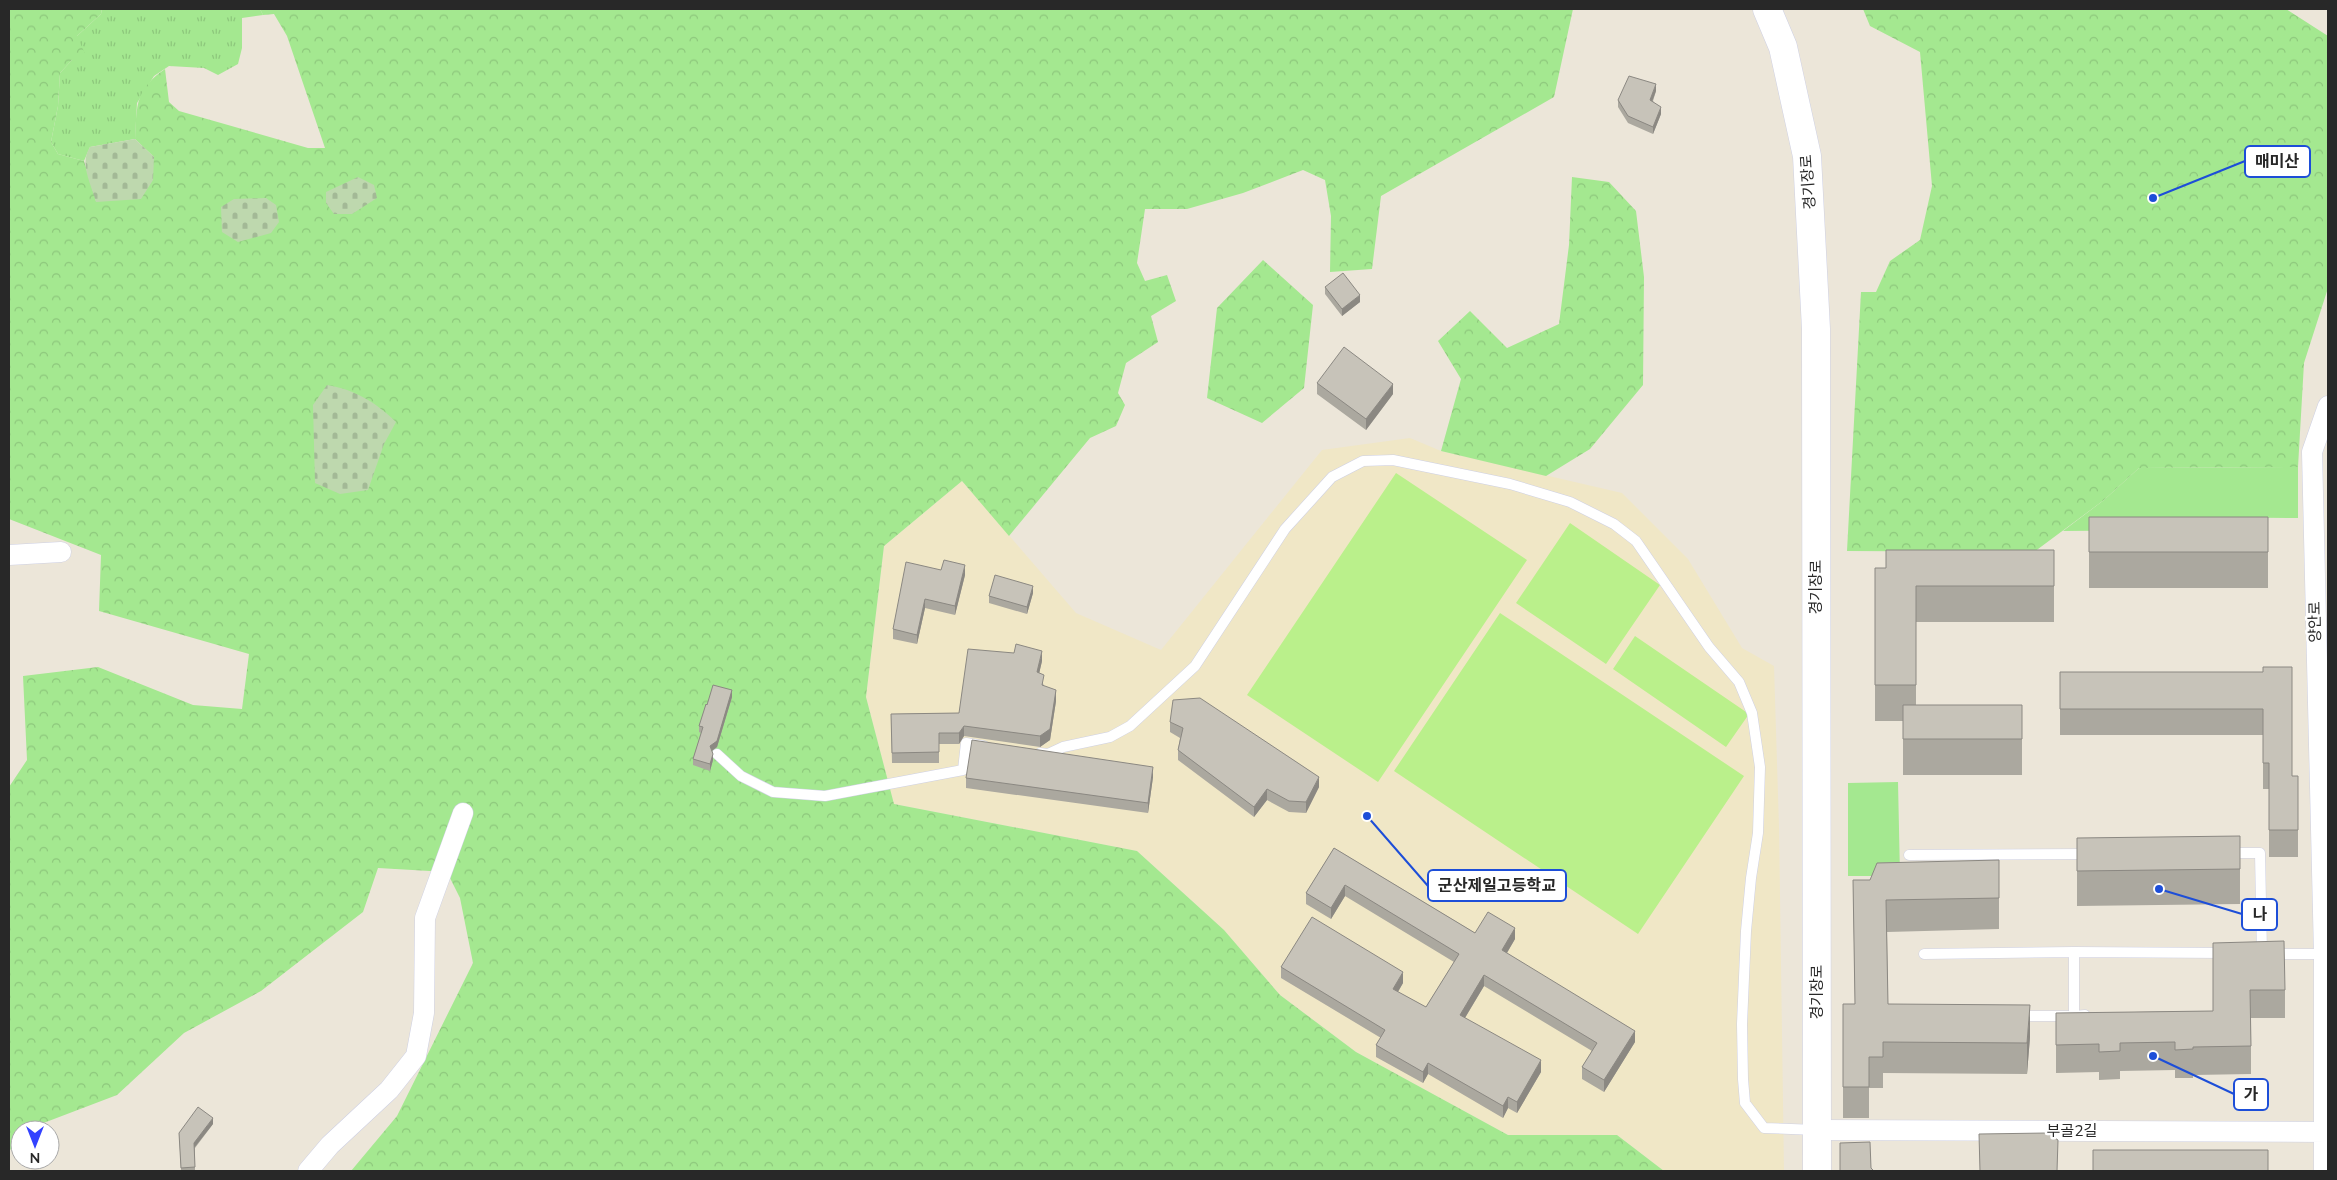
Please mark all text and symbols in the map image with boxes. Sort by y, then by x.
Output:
callout: 매미산 [2245,146,2310,177]
text: 매미산 [2255,151,2299,171]
street label: 경기장로 [1796,154,1819,210]
street label: 경기장로 [1806,559,1825,615]
street label: 양안로 [2305,601,2324,643]
callout: 군산제일고등학교 [1428,870,1566,901]
text: 군산제일고등학교 [1438,875,1556,895]
callout: 나 [2242,899,2277,930]
text: 나 [2253,904,2268,924]
street label: 경기장로 [1807,964,1826,1020]
callout: 가 [2234,1079,2268,1110]
text: 가 [2244,1084,2259,1104]
north arrow [10,1120,60,1170]
street label: 부골2길 [2047,1121,2097,1140]
text: N [30,1149,40,1167]

